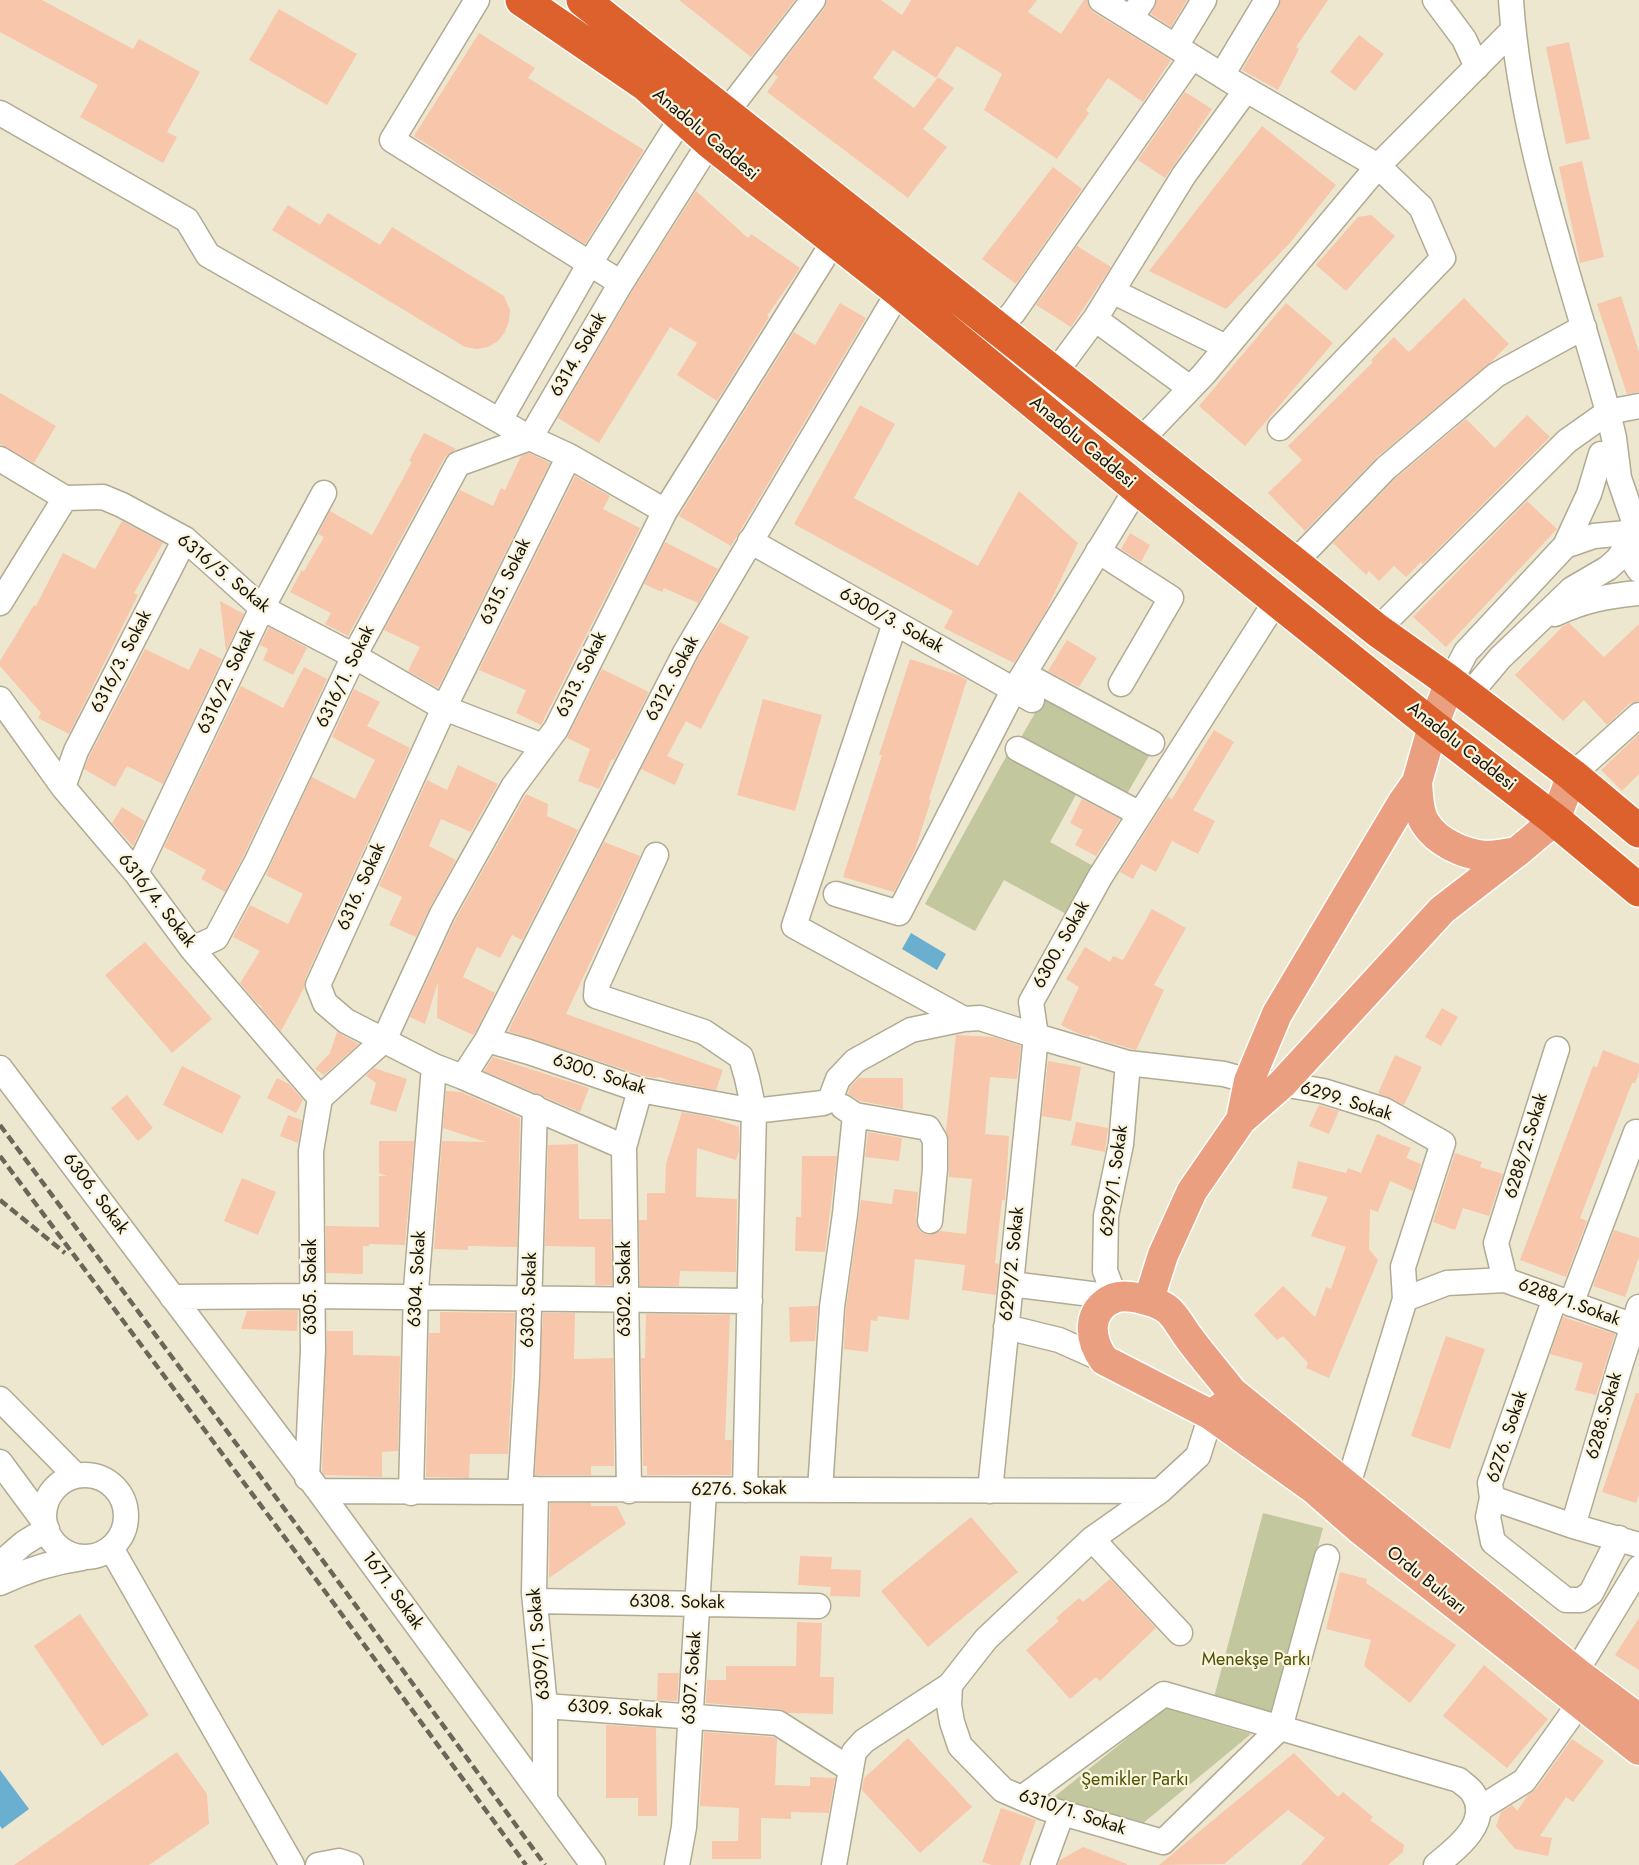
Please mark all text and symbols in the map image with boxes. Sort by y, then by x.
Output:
street label: Anadolu Caddesi [648,84,762,186]
street label: 6314. Sokak [546,309,612,401]
street label: Anadolu Caddesi [1025,392,1139,494]
street label: 6316/5. Sokak [172,530,274,618]
street label: 6315. Sokak [476,535,536,629]
street label: 6300/3. Sokak [835,584,947,658]
street label: 6316/3. Sokak [87,607,157,717]
street label: 6316/1. Sokak [312,622,380,732]
street label: 6316/2. Sokak [193,626,261,738]
street label: 6313. Sokak [552,629,612,721]
street label: 6312. Sokak [642,633,704,725]
street label: Anadolu Caddesi [1402,698,1520,796]
street label: 6316. Sokak [333,840,391,934]
street label: 6316/4. Sokak [113,850,199,952]
street label: 6300. Sokak [1029,897,1095,993]
street label: 6300. Sokak [550,1050,648,1100]
street label: 6299. Sokak [1297,1078,1395,1126]
street label: 6288/2.Sokak [1501,1091,1553,1201]
street label: 6299/1. Sokak [1096,1124,1134,1238]
street label: 6306. Sokak [57,1149,133,1239]
street label: 6299/2. Sokak [996,1206,1030,1322]
street label: 6304. Sokak [405,1230,431,1328]
street label: 6305. Sokak [301,1239,323,1335]
street label: 6302. Sokak [615,1241,637,1337]
street label: 6303. Sokak [518,1252,542,1348]
street label: 6288/1.Sokak [1515,1275,1623,1331]
street label: 6288.Sokak [1582,1370,1628,1462]
street label: 6276. Sokak [1483,1388,1533,1486]
street label: 6276. Sokak [691,1478,787,1502]
street label: Ordu Bulvarı [1382,1542,1470,1620]
street label: 1671. Sokak [357,1548,427,1634]
street label: 6309/1. Sokak [524,1587,556,1701]
street label: 6308. Sokak [629,1591,725,1615]
street label: 6307. Sokak [679,1631,707,1725]
park label: Menekşe Parkı [1201,1650,1311,1672]
street label: 6309. Sokak [567,1696,663,1724]
park label: Şemikler Parkı [1081,1770,1189,1792]
street label: 6310/1. Sokak [1016,1786,1128,1840]

